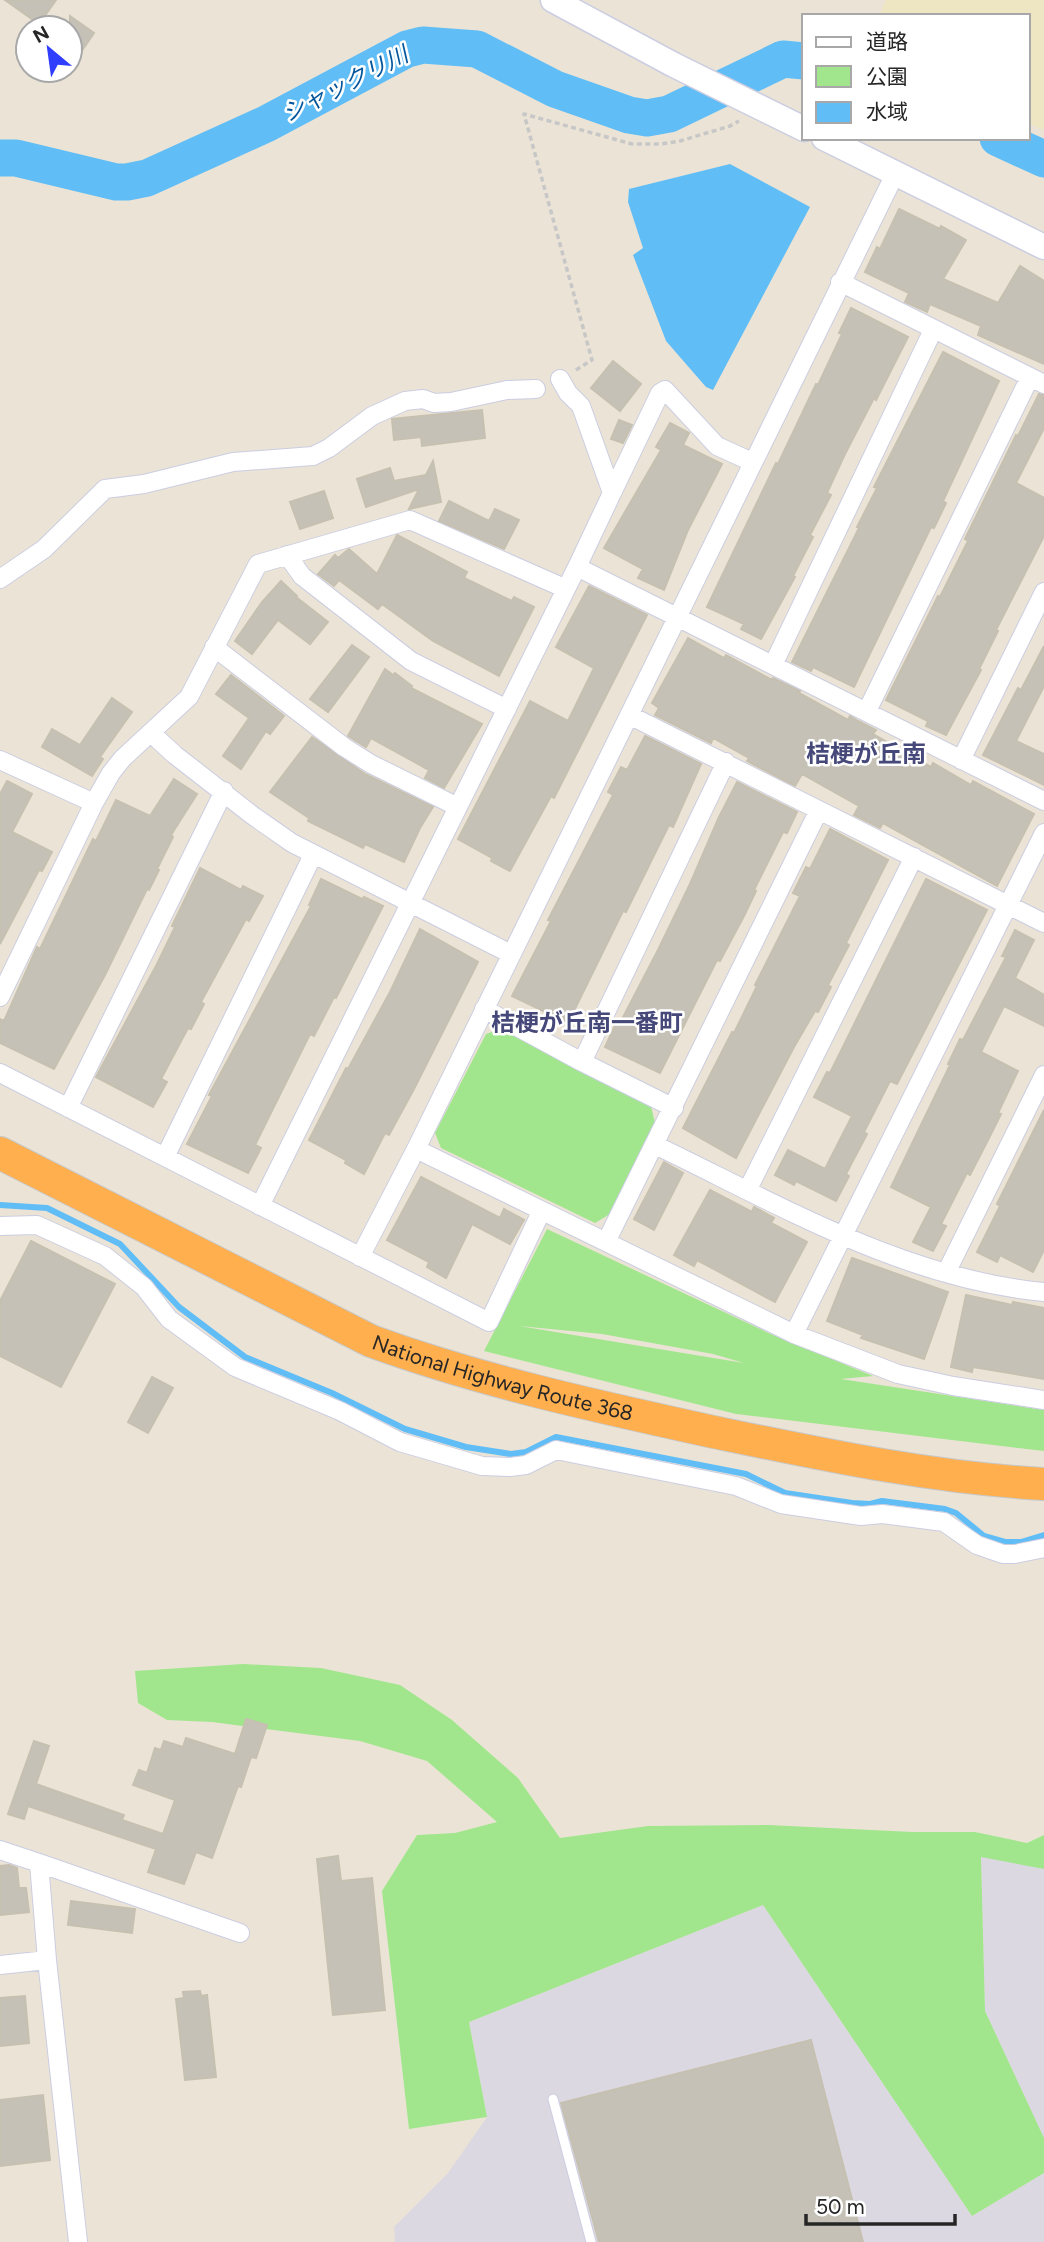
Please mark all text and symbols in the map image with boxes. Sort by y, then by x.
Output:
north arrow [14,14,84,84]
legend [802,14,1030,140]
text: N [29,21,53,48]
text: 道路 [866,29,908,54]
water label: シャックリ川 [277,39,416,128]
text: 公園 [866,64,908,89]
text: 水域 [866,99,908,124]
district label: 桔梗が丘南 [806,739,926,768]
district label: 桔梗が丘南一番町 [491,1008,683,1037]
street label: National Highway Route 368 [369,1330,636,1426]
scale bar [806,2182,955,2226]
text: 50 m [816,2194,865,2219]

